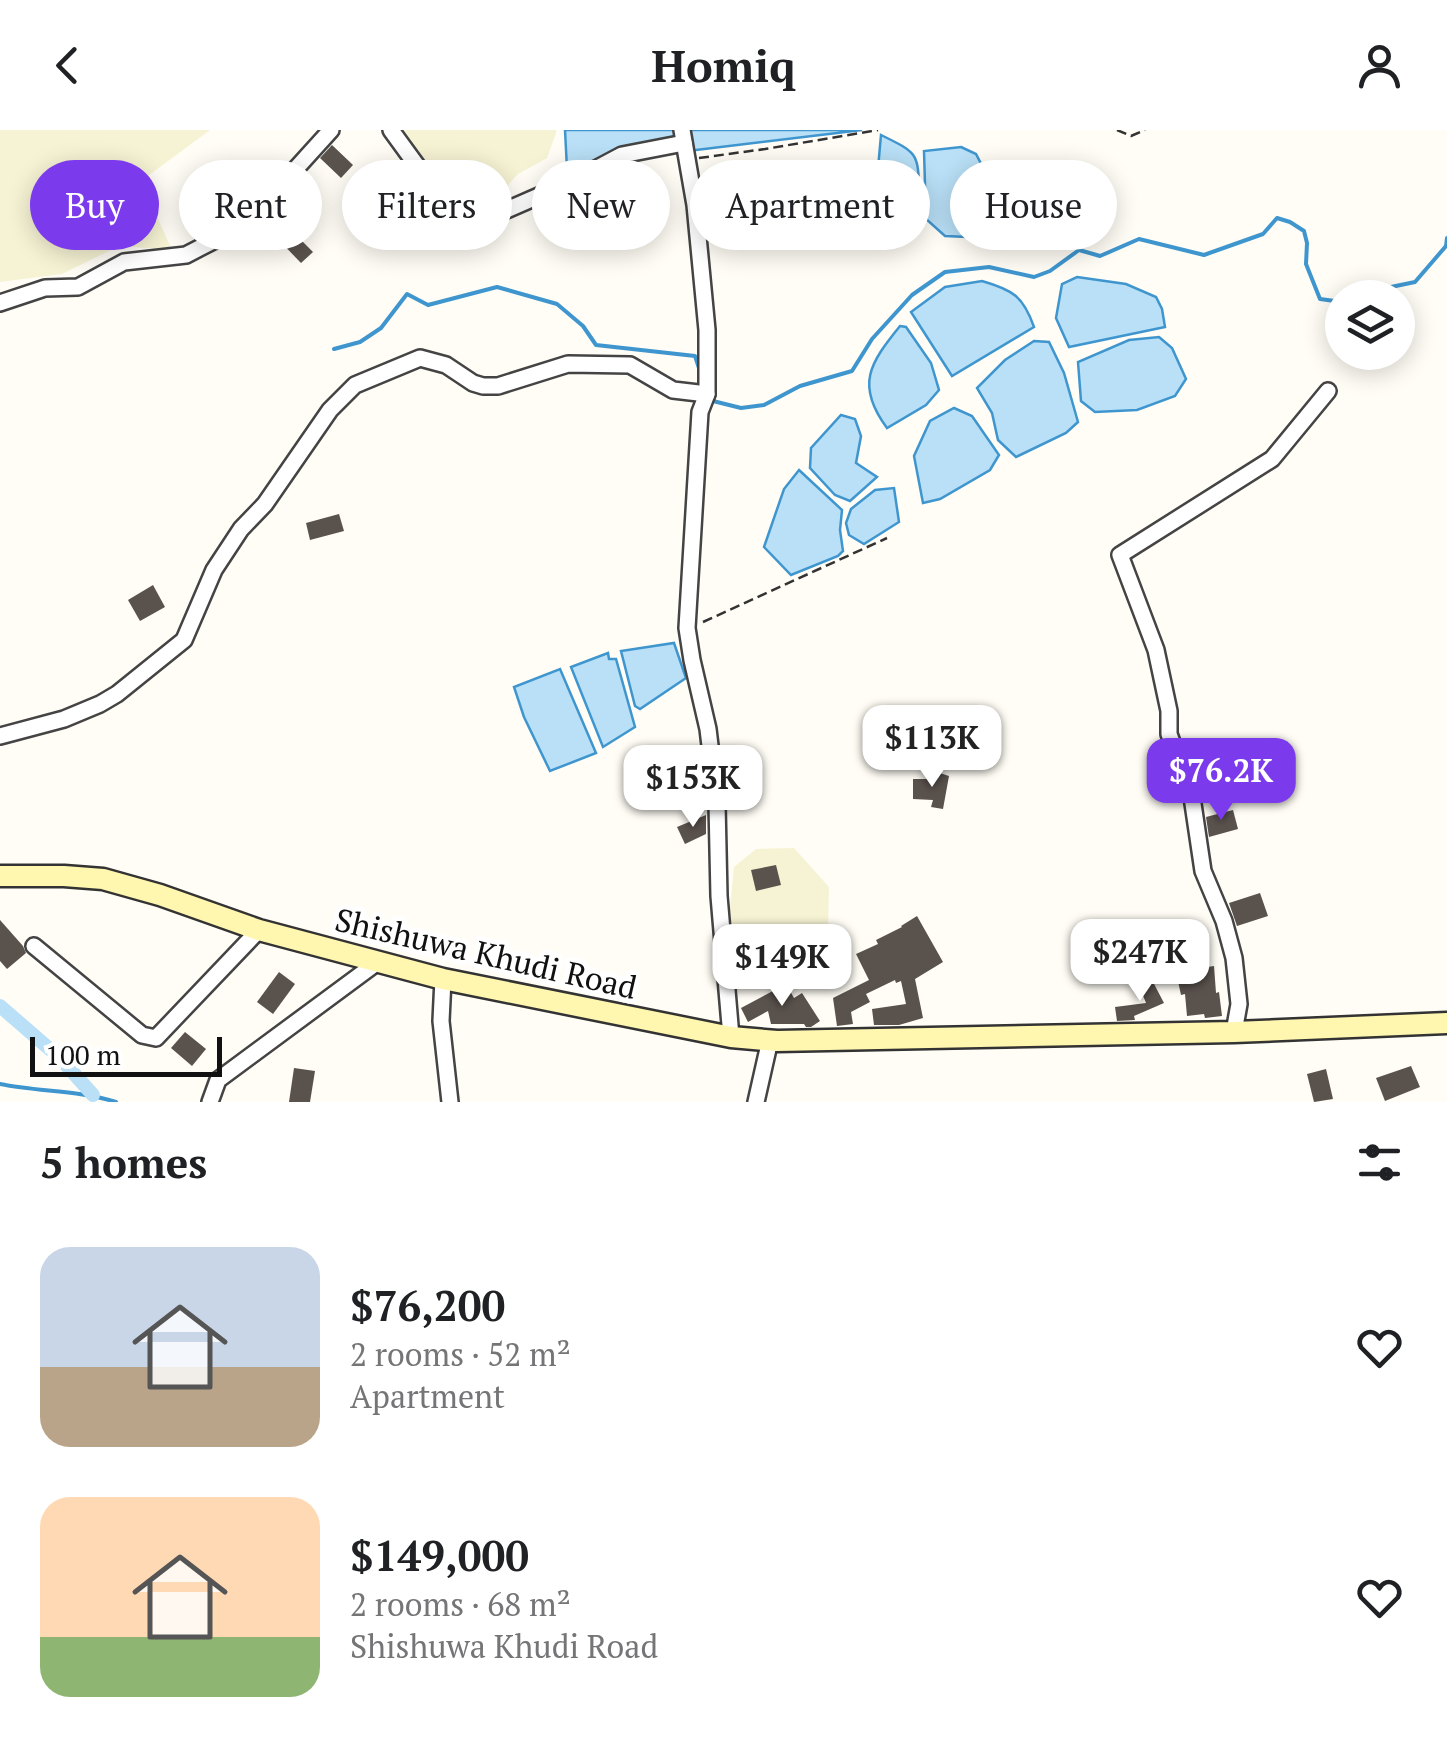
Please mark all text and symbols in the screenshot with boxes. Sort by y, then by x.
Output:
text: Homiq [651,35,796,95]
icon: back [40,38,95,93]
icon: person [1352,38,1407,93]
chip: Buy [30,160,159,250]
chip: Rent [179,160,322,250]
chip: Filters [342,160,512,250]
chip: New [532,160,670,250]
chip: Apartment [690,160,930,250]
chip: House [950,160,1117,250]
map controls [1325,280,1415,370]
button: layers [1325,280,1415,370]
pin: $113K [862,705,1002,790]
text: $113K [884,716,980,758]
pin: $76.2K [1140,738,1302,823]
pin: $153K [623,745,763,830]
text: $76.2K [1169,749,1273,791]
text: $153K [645,756,741,798]
street label: Shishuwa Khudi Road [331,898,641,1008]
pin: $247K [1070,919,1210,1004]
pin: $149K [712,924,852,1009]
text: $247K [1092,930,1188,972]
text: $149K [734,935,830,977]
scale bar [30,1032,222,1076]
text: 100 m [45,1036,121,1073]
text: 5 homes [40,1134,207,1190]
icon: filters [1352,1135,1407,1190]
text: $76,200 [350,1277,505,1333]
icon: home [120,1287,240,1407]
icon: heart [1352,1320,1407,1375]
text: 2 rooms · 52 m² [350,1333,571,1375]
text: Apartment [350,1375,505,1417]
text: $149,000 [350,1527,529,1583]
icon: home [120,1537,240,1657]
icon: heart [1352,1570,1407,1625]
text: 2 rooms · 68 m² [350,1583,571,1625]
text: Shishuwa Khudi Road [350,1625,658,1667]

